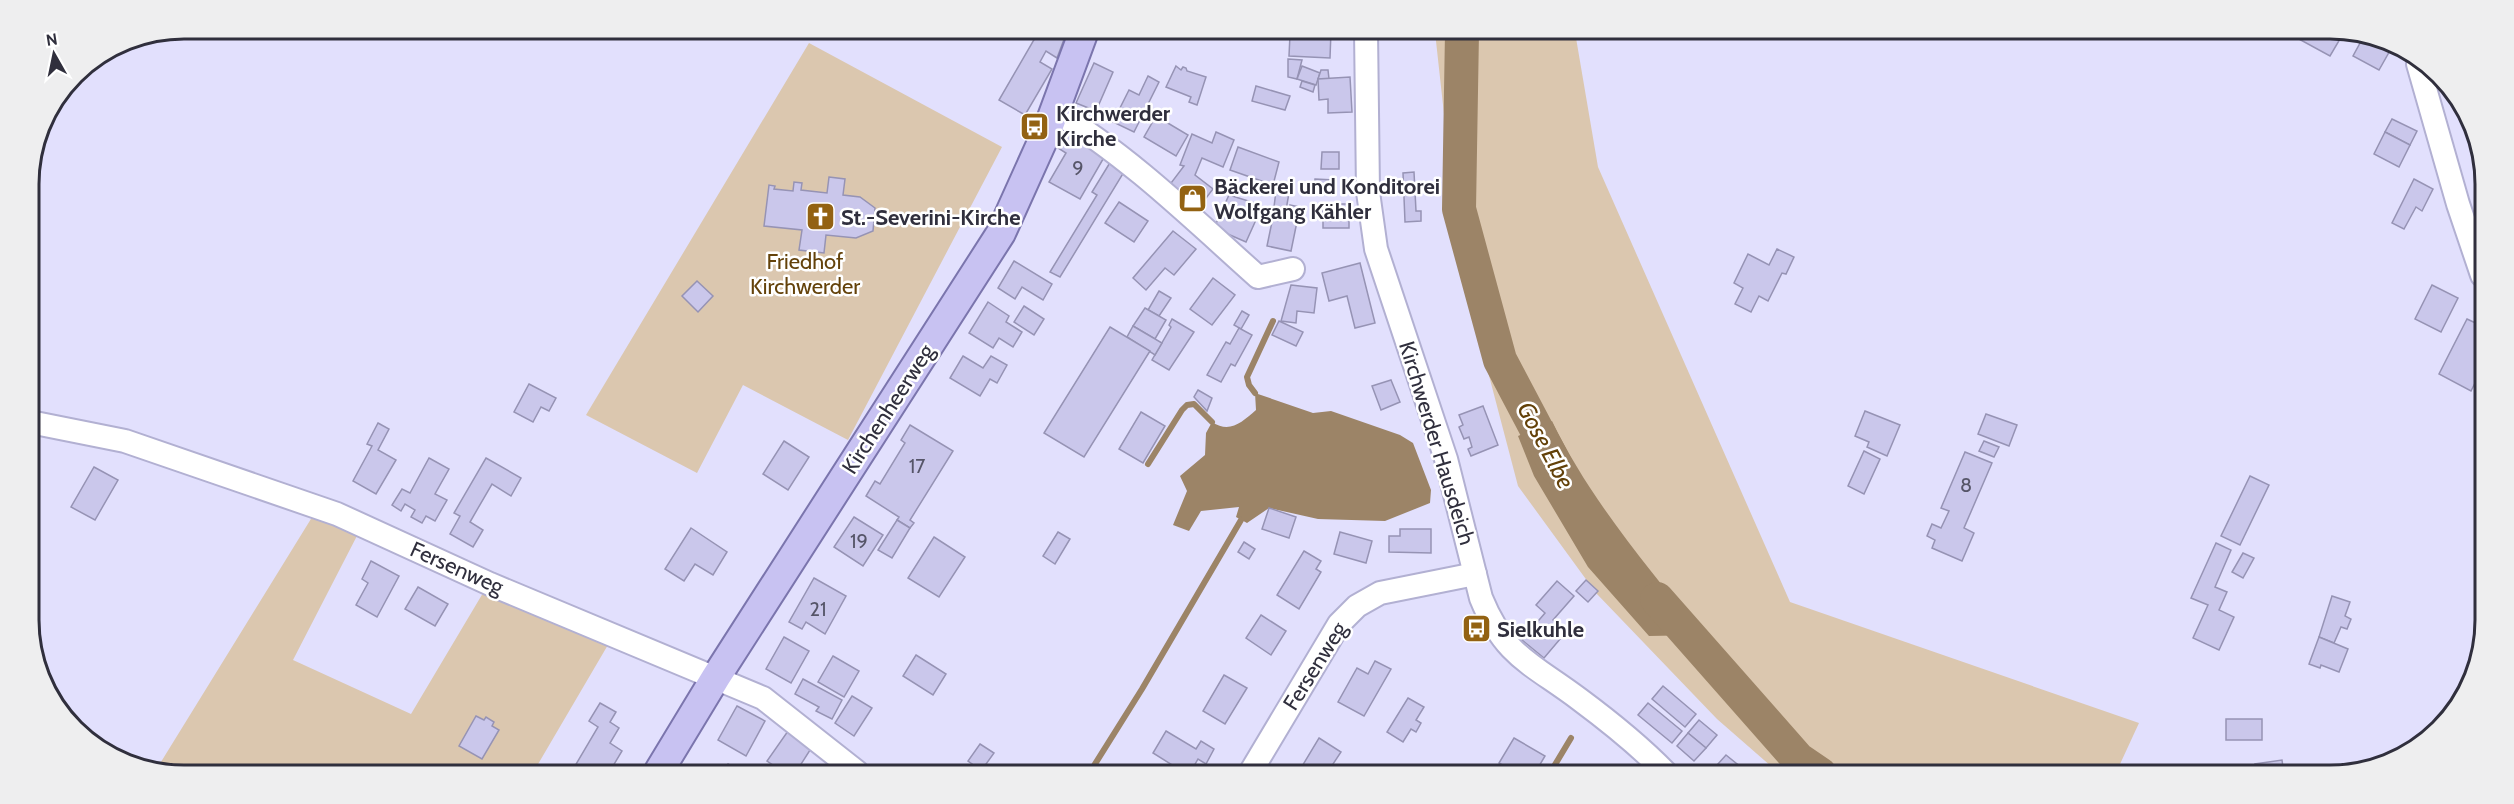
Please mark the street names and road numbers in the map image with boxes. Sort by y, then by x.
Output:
street label: Kirchenheerweg [836,338,941,479]
street label: Kirchwerder Hausdeich [1393,338,1481,548]
street label: Fersenweg [406,535,509,601]
street label: Fersenweg [1277,616,1353,715]

